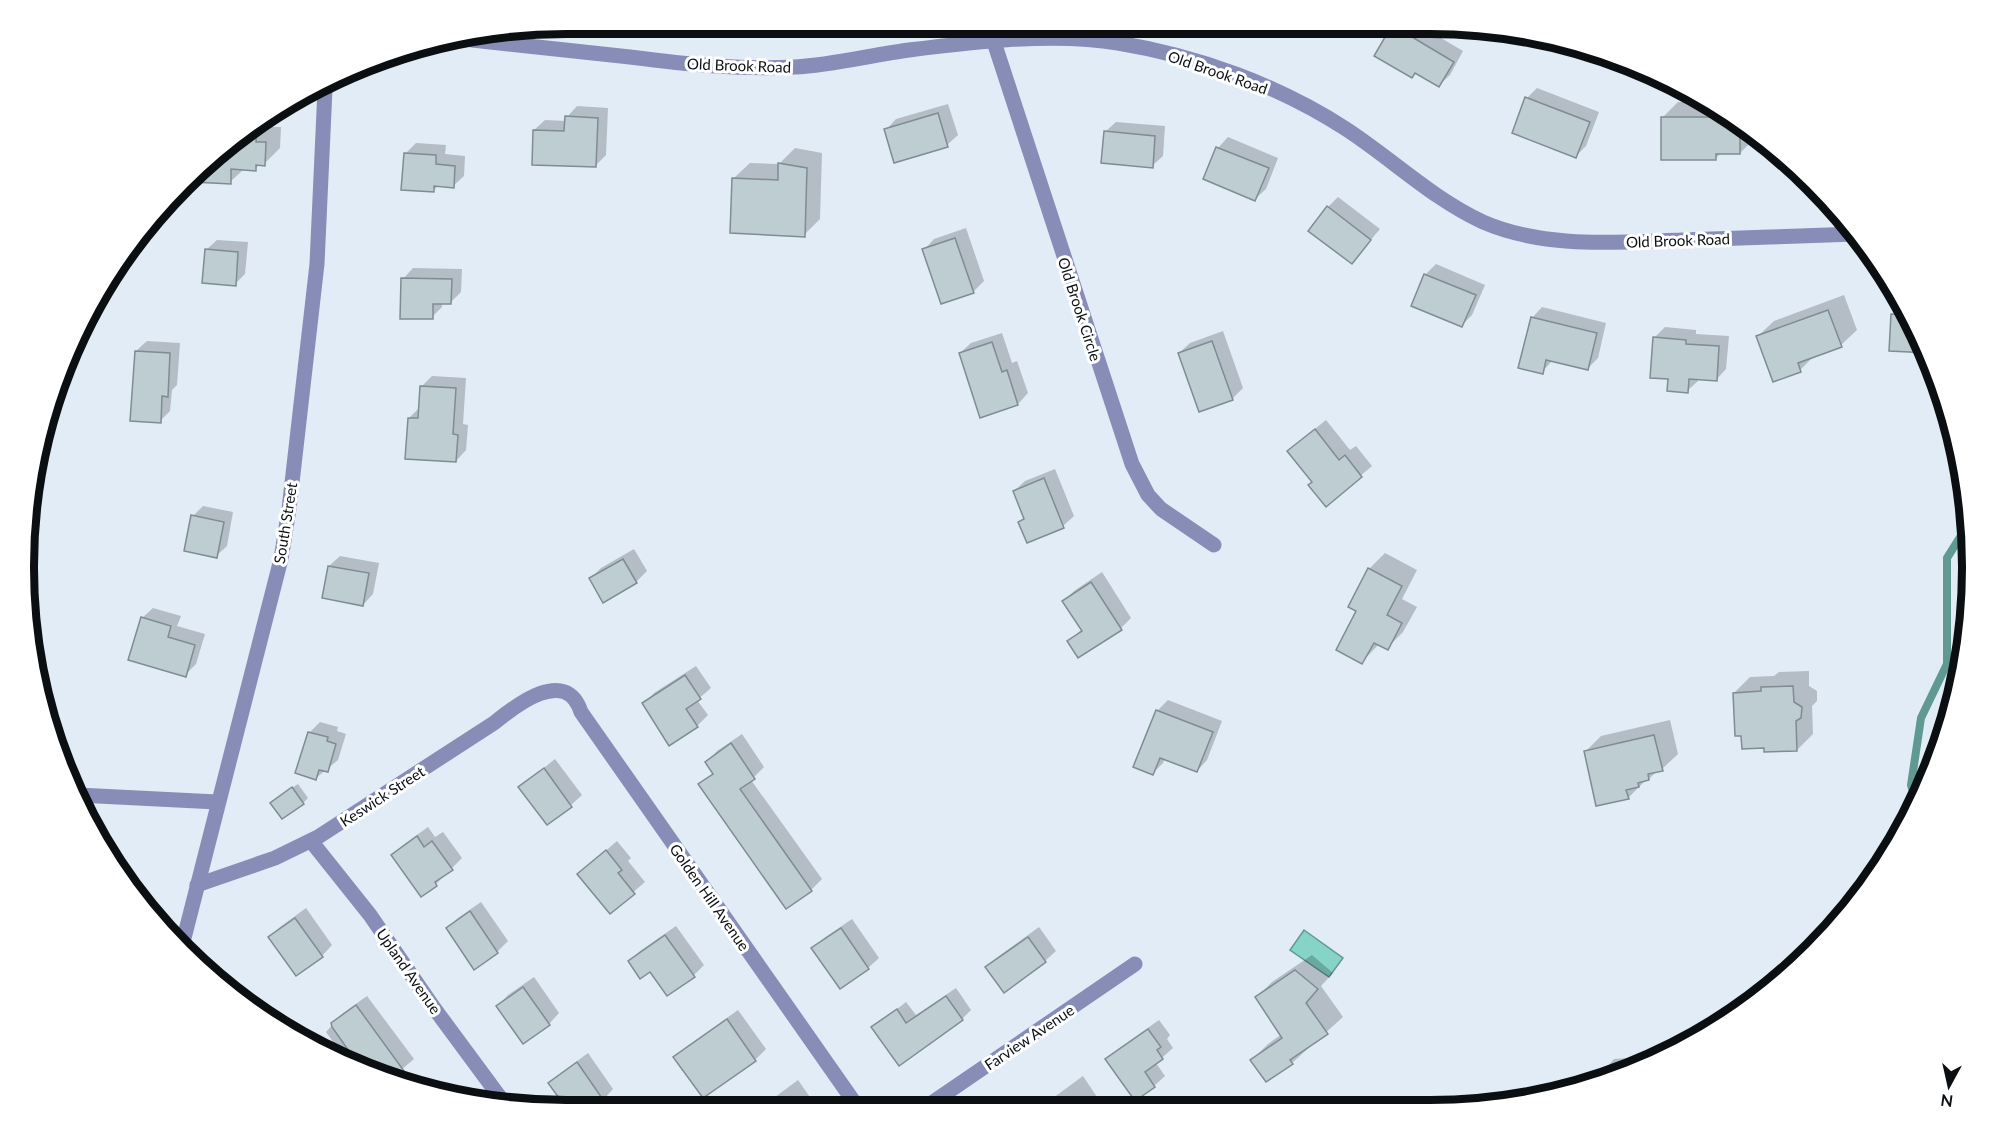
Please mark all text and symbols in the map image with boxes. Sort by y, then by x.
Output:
street label: Old Brook Road [1166,47,1270,97]
street label: Old Brook Road [687,54,791,76]
street label: Old Brook Road [1626,229,1730,251]
street label: Old Brook Circle [1055,255,1105,363]
street label: South Street [270,480,300,565]
street label: Keswick Street [336,762,428,830]
street label: Golden Hill Avenue [666,840,754,954]
street label: Upland Avenue [373,925,445,1017]
street label: Farview Avenue [981,1000,1077,1074]
north arrow [1919,1056,1979,1116]
text: N [1939,1091,1954,1112]

